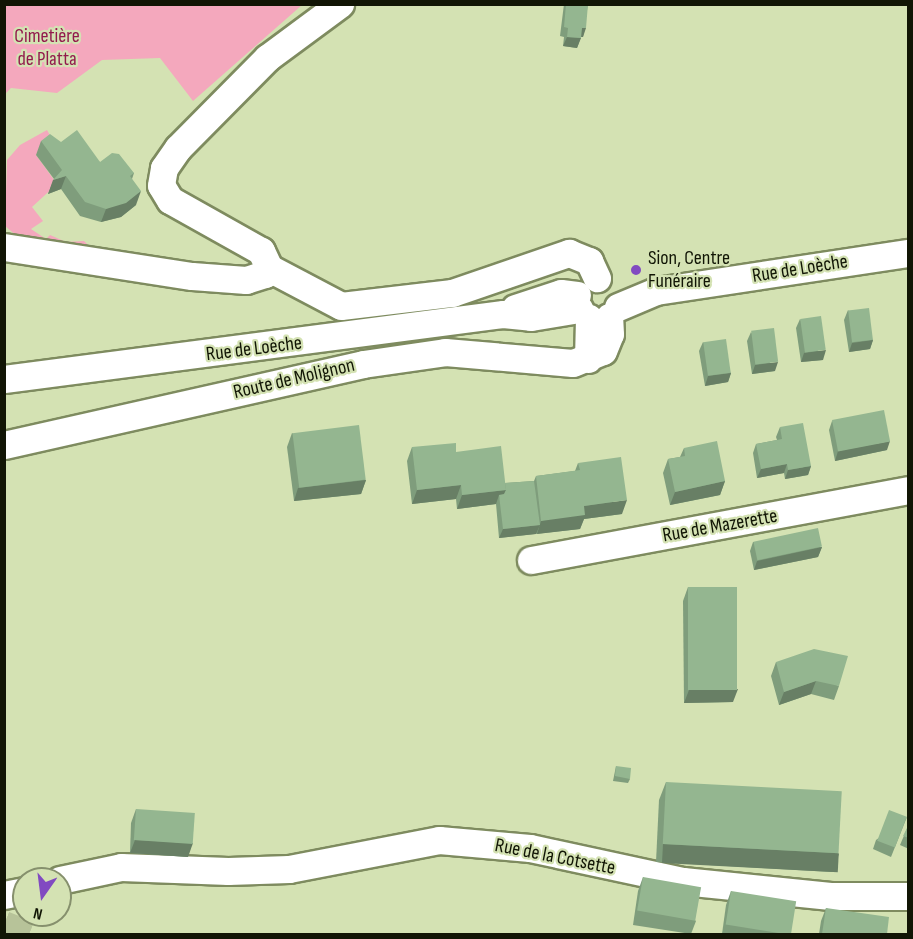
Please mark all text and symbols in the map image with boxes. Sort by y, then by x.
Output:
park label: Cimetière de Platta [14,24,80,71]
place label: Sion, Centre Funéraire [648,246,730,293]
street label: Rue de Loèche [750,250,850,288]
marker: Sion, Centre Funéraire [629,263,643,277]
street label: Rue de Loèche [205,331,303,367]
street label: Route de Molignon [231,353,357,405]
street label: Rue de Mazerette [661,504,779,548]
street label: Rue de la Cotsette [493,834,617,880]
north arrow [12,867,72,927]
text: N [32,903,44,923]

